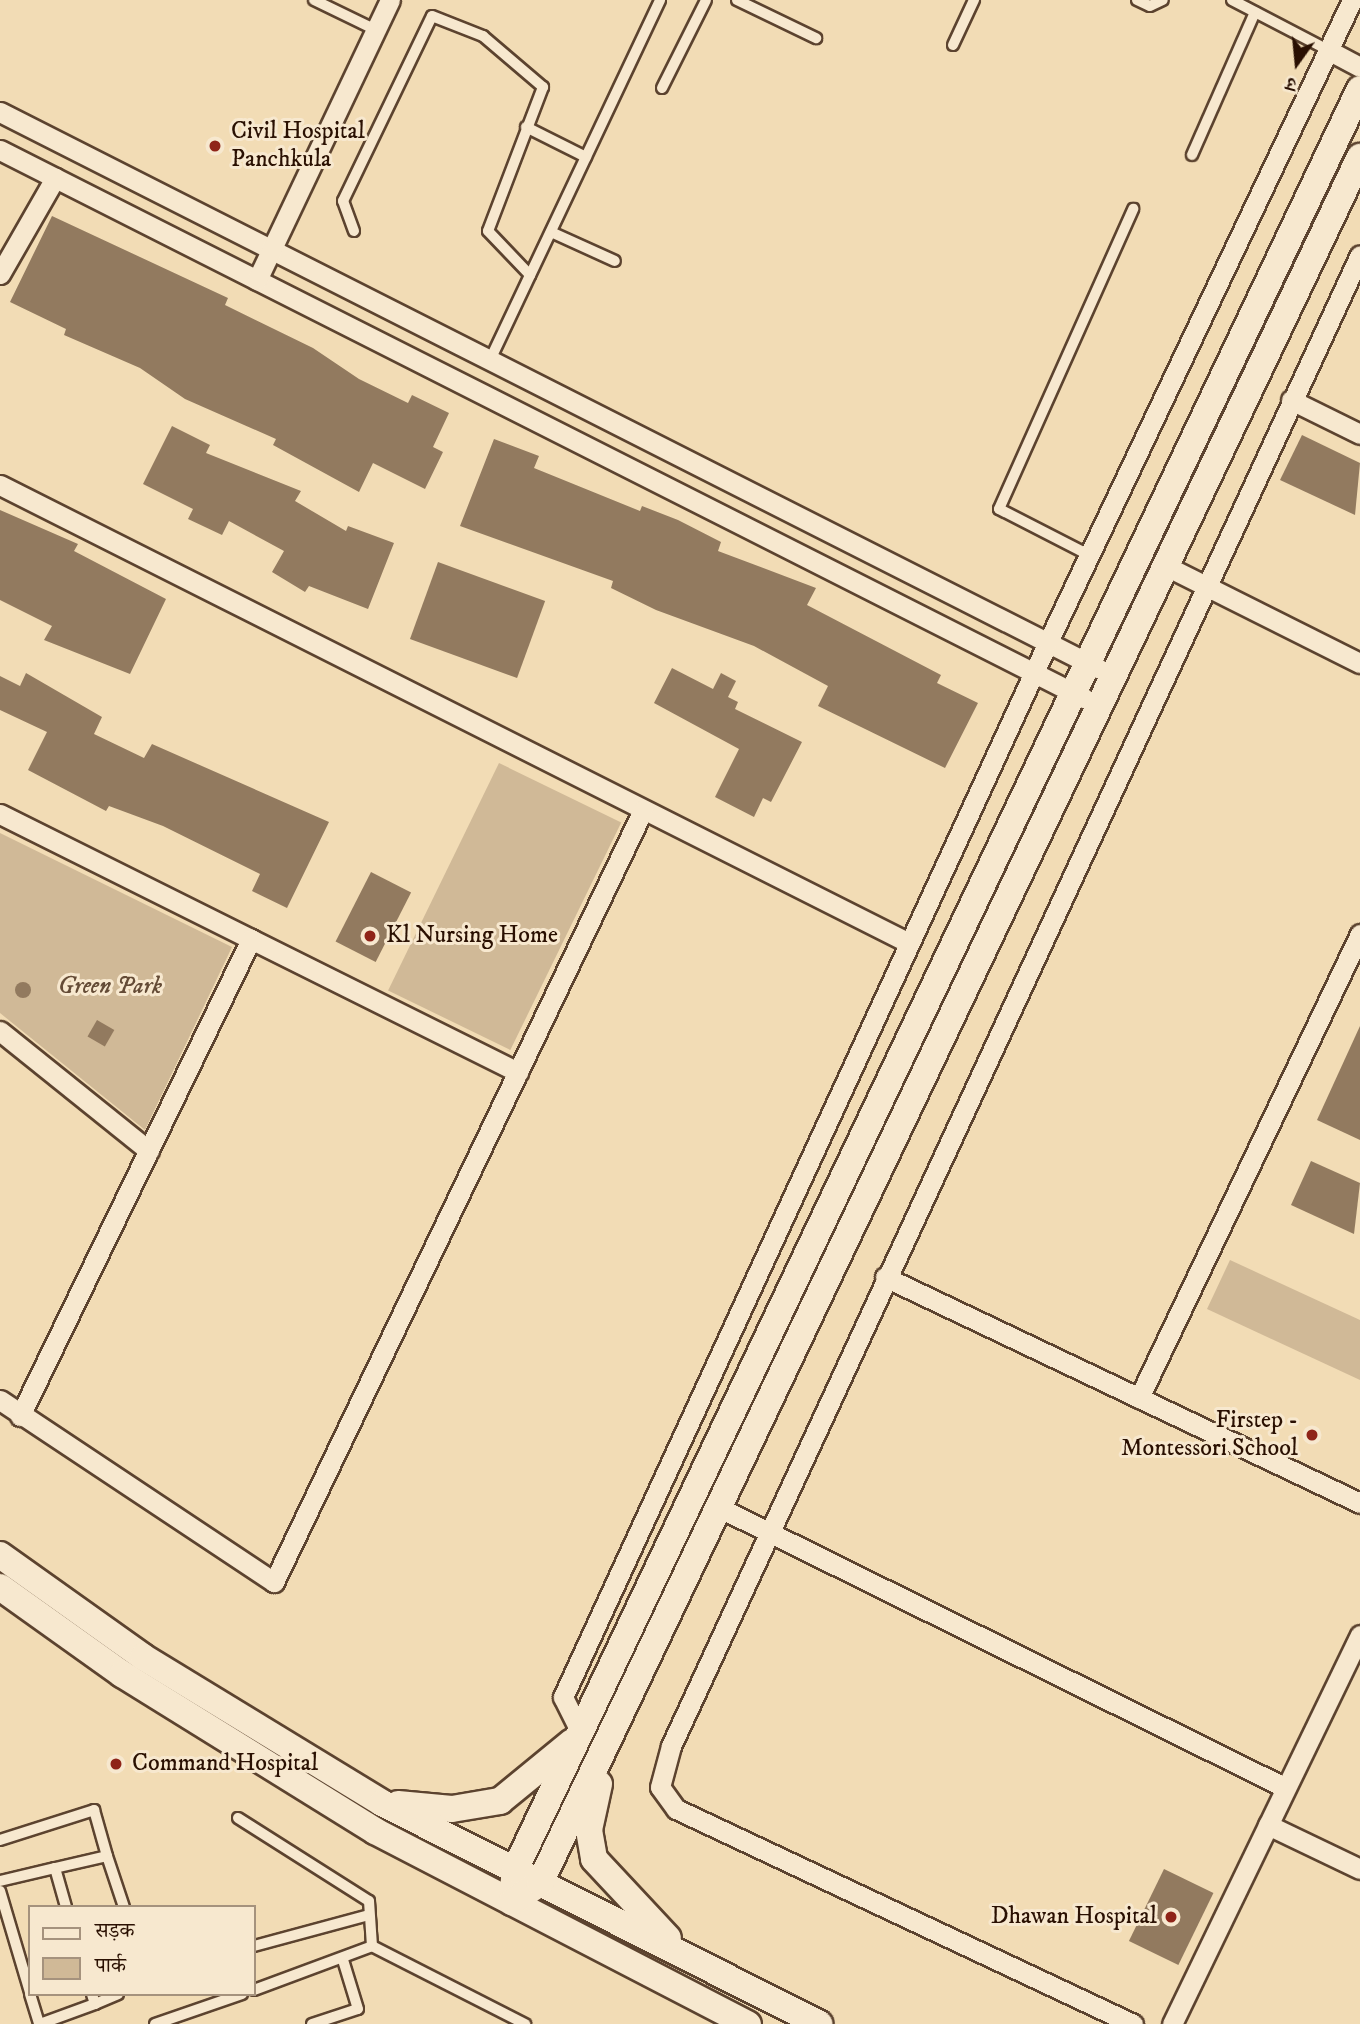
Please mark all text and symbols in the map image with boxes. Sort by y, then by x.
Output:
north arrow [1262,28,1332,98]
text: उ [1284,71,1299,96]
place label: Civil Hospital Panchkula [231,118,365,174]
marker: Civil Hospital Panchkula [205,136,225,156]
place label: Kl Nursing Home [386,922,558,950]
marker: Kl Nursing Home [360,926,380,946]
park label: Green Park [58,973,162,1001]
place label: Firstep - Montessori School [1121,1407,1298,1463]
marker: Firstep - Montessori School [1304,1427,1320,1443]
place label: Command Hospital [132,1750,318,1778]
marker: Command Hospital [106,1754,126,1774]
place label: Dhawan Hospital [991,1903,1157,1931]
legend [28,1905,256,1996]
marker: Dhawan Hospital [1163,1909,1179,1925]
text: सड़क [95,1918,134,1944]
text: पार्क [95,1953,126,1979]

